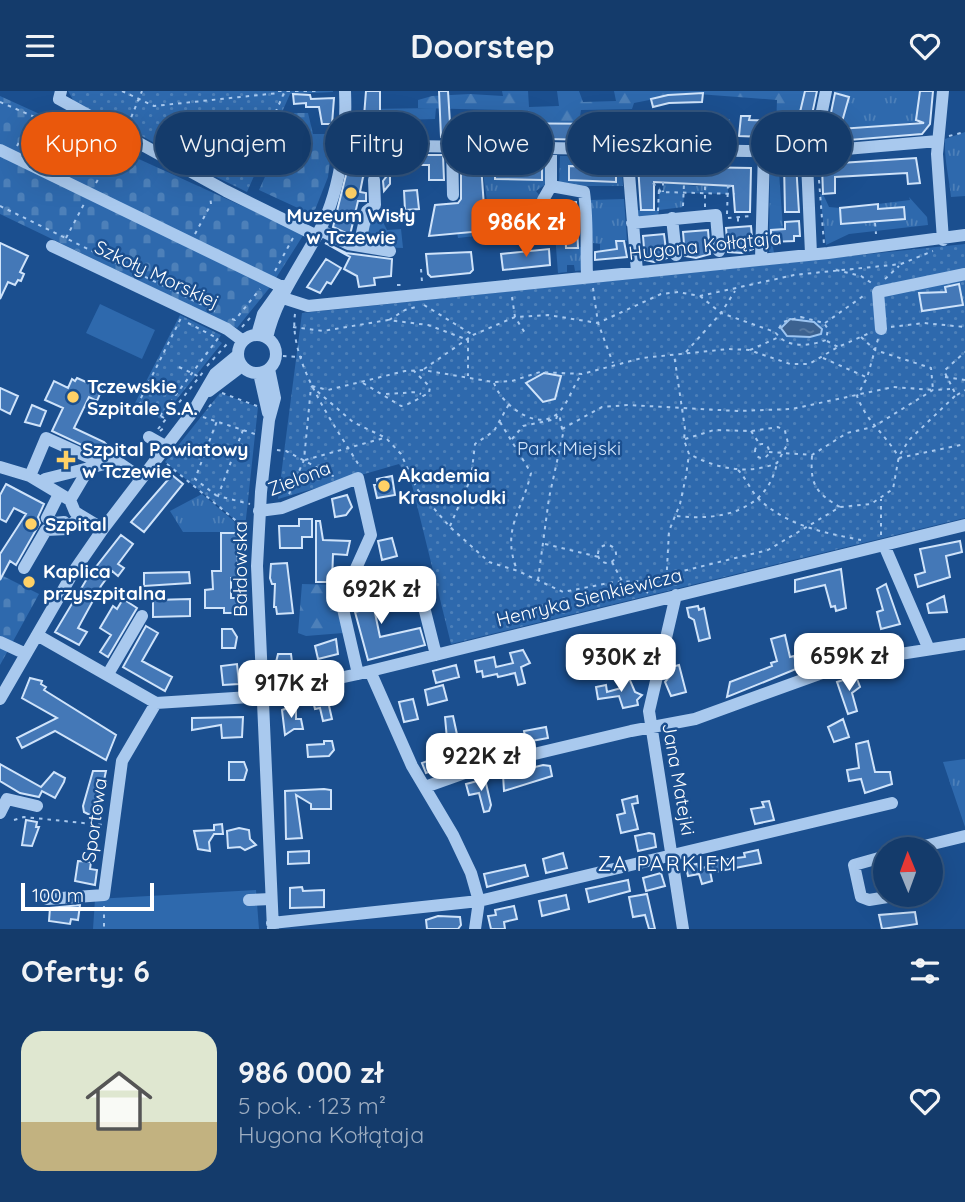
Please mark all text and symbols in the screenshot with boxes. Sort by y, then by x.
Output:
text: Doorstep [410,26,555,66]
icon: menu [21,27,59,65]
icon: heart [906,27,944,65]
chip: Kupno [21,112,141,175]
chip: Wynajem [155,112,311,175]
chip: Filtry [325,112,428,175]
chip: Nowe [442,112,553,175]
chip: Mieszkanie [567,112,737,175]
chip: Dom [751,112,852,175]
marker: Muzeum Wisły w Tczewie [343,185,359,201]
pin: 986K zł [461,199,591,259]
place label: Muzeum Wisły w Tczewie [287,203,415,249]
text: 986K zł [487,207,565,236]
street label: Hugona Kołłątaja [627,225,783,265]
street label: Szkoły Morskiej [91,235,223,313]
place label: Tczewskie Szpitale S.A. [87,374,198,420]
marker: Tczewskie Szpitale S.A. [65,389,81,405]
park label: Park Miejski [517,436,621,460]
place label: Szpital Powiatowy w Tczewie [82,437,249,483]
marker: Szpital Powiatowy w Tczewie [56,450,76,470]
street label: Zielona [264,455,334,501]
place label: Akademia Krasnoludki [398,463,506,509]
marker: Akademia Krasnoludki [376,478,392,494]
place label: Szpital [45,512,107,536]
marker: Szpital [23,516,39,532]
street label: Bałdowska [228,521,252,617]
place label: Kaplica przyszpitalna [43,559,166,605]
street label: Henryka Sienkiewicza [494,562,684,632]
pin: 692K zł [316,567,446,626]
marker: Kaplica przyszpitalna [21,574,37,590]
text: 692K zł [342,574,420,603]
pin: 659K zł [784,633,914,693]
pin: 930K zł [556,635,686,694]
text: 659K zł [810,641,888,670]
text: 930K zł [582,642,660,671]
pin: 917K zł [226,661,356,720]
text: 917K zł [254,668,328,697]
street label: Jana Matejki [657,721,701,837]
pin: 922K zł [416,733,546,793]
text: 922K zł [442,741,520,770]
street label: Sportowa [76,776,112,864]
north arrow [873,837,943,907]
map controls [873,837,943,907]
district label: ZA PARKIEM [598,850,738,876]
scale bar [21,880,154,912]
text: 100 m [32,883,84,907]
text: Oferty: 6 [21,952,150,990]
icon: filters [906,952,944,990]
text: 986 000 zł [238,1053,383,1091]
icon: home [77,1059,161,1143]
icon: heart [906,1082,944,1120]
text: 5 pok. · 123 m² [238,1091,386,1120]
text: Hugona Kołłątaja [238,1120,424,1149]

